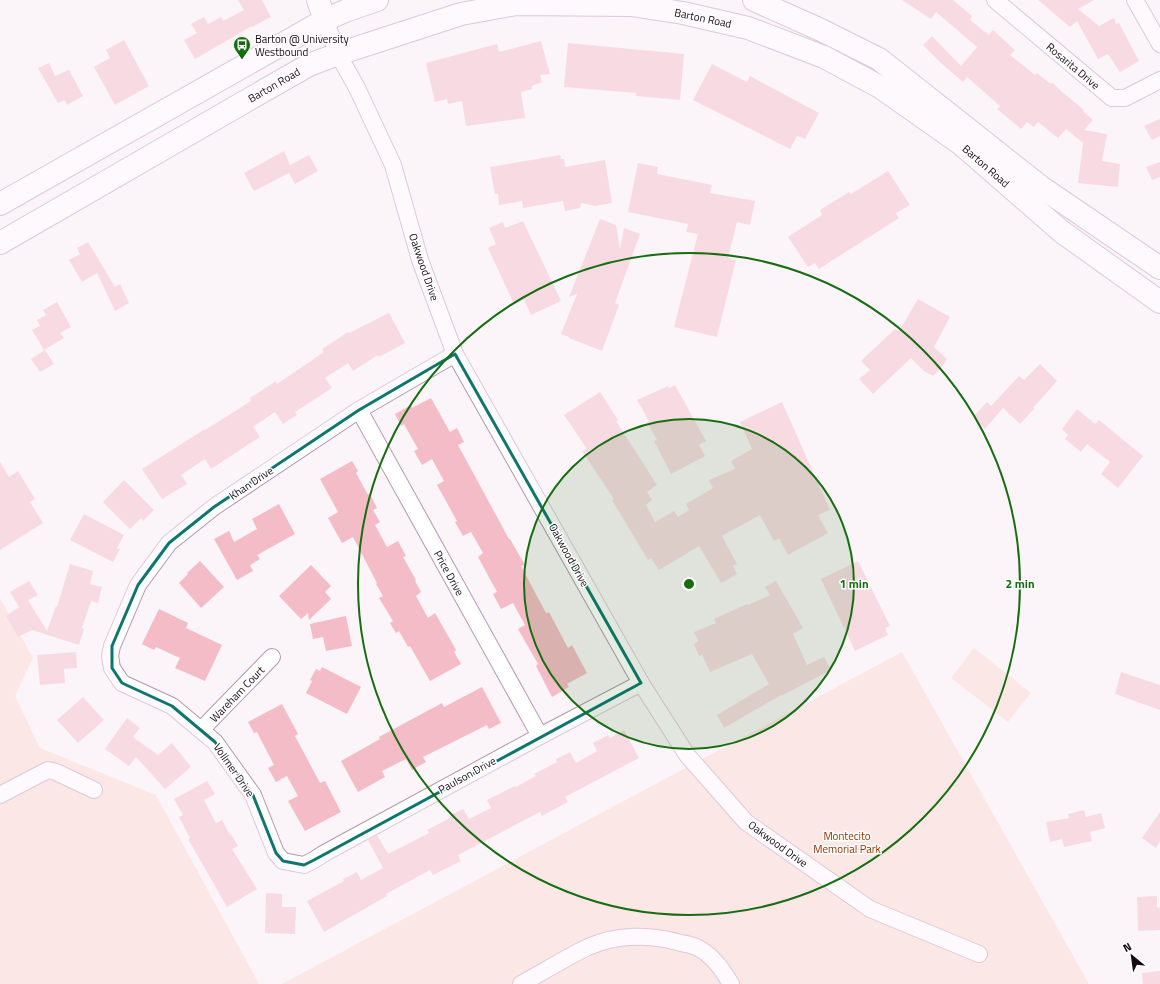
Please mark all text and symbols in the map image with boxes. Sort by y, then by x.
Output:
street label: Barton Road [673,4,733,32]
place label: Barton @ University Westbound [255,31,350,60]
bus stop icon: Barton @ University Westbound [232,35,252,60]
street label: Rosarita Drive [1043,39,1103,93]
street label: Barton Road [245,64,303,106]
street label: Barton Road [959,141,1013,191]
street label: Oakwood Drive [405,231,443,303]
street label: Khan Drive [226,462,277,504]
street label: Oakwood Drive [545,520,593,590]
street label: Price Drive [430,547,468,599]
text: 1 min [839,574,869,593]
text: 2 min [1005,574,1035,593]
centre of rings [682,577,696,591]
street label: Wareham Court [206,662,268,726]
street label: Vollmer Drive [210,740,259,800]
street label: Paulson Drive [435,752,499,797]
street label: Oakwood Drive [745,817,811,871]
park label: Montecito Memorial Park [813,828,881,857]
north arrow [1112,936,1152,976]
text: N [1120,938,1134,956]

